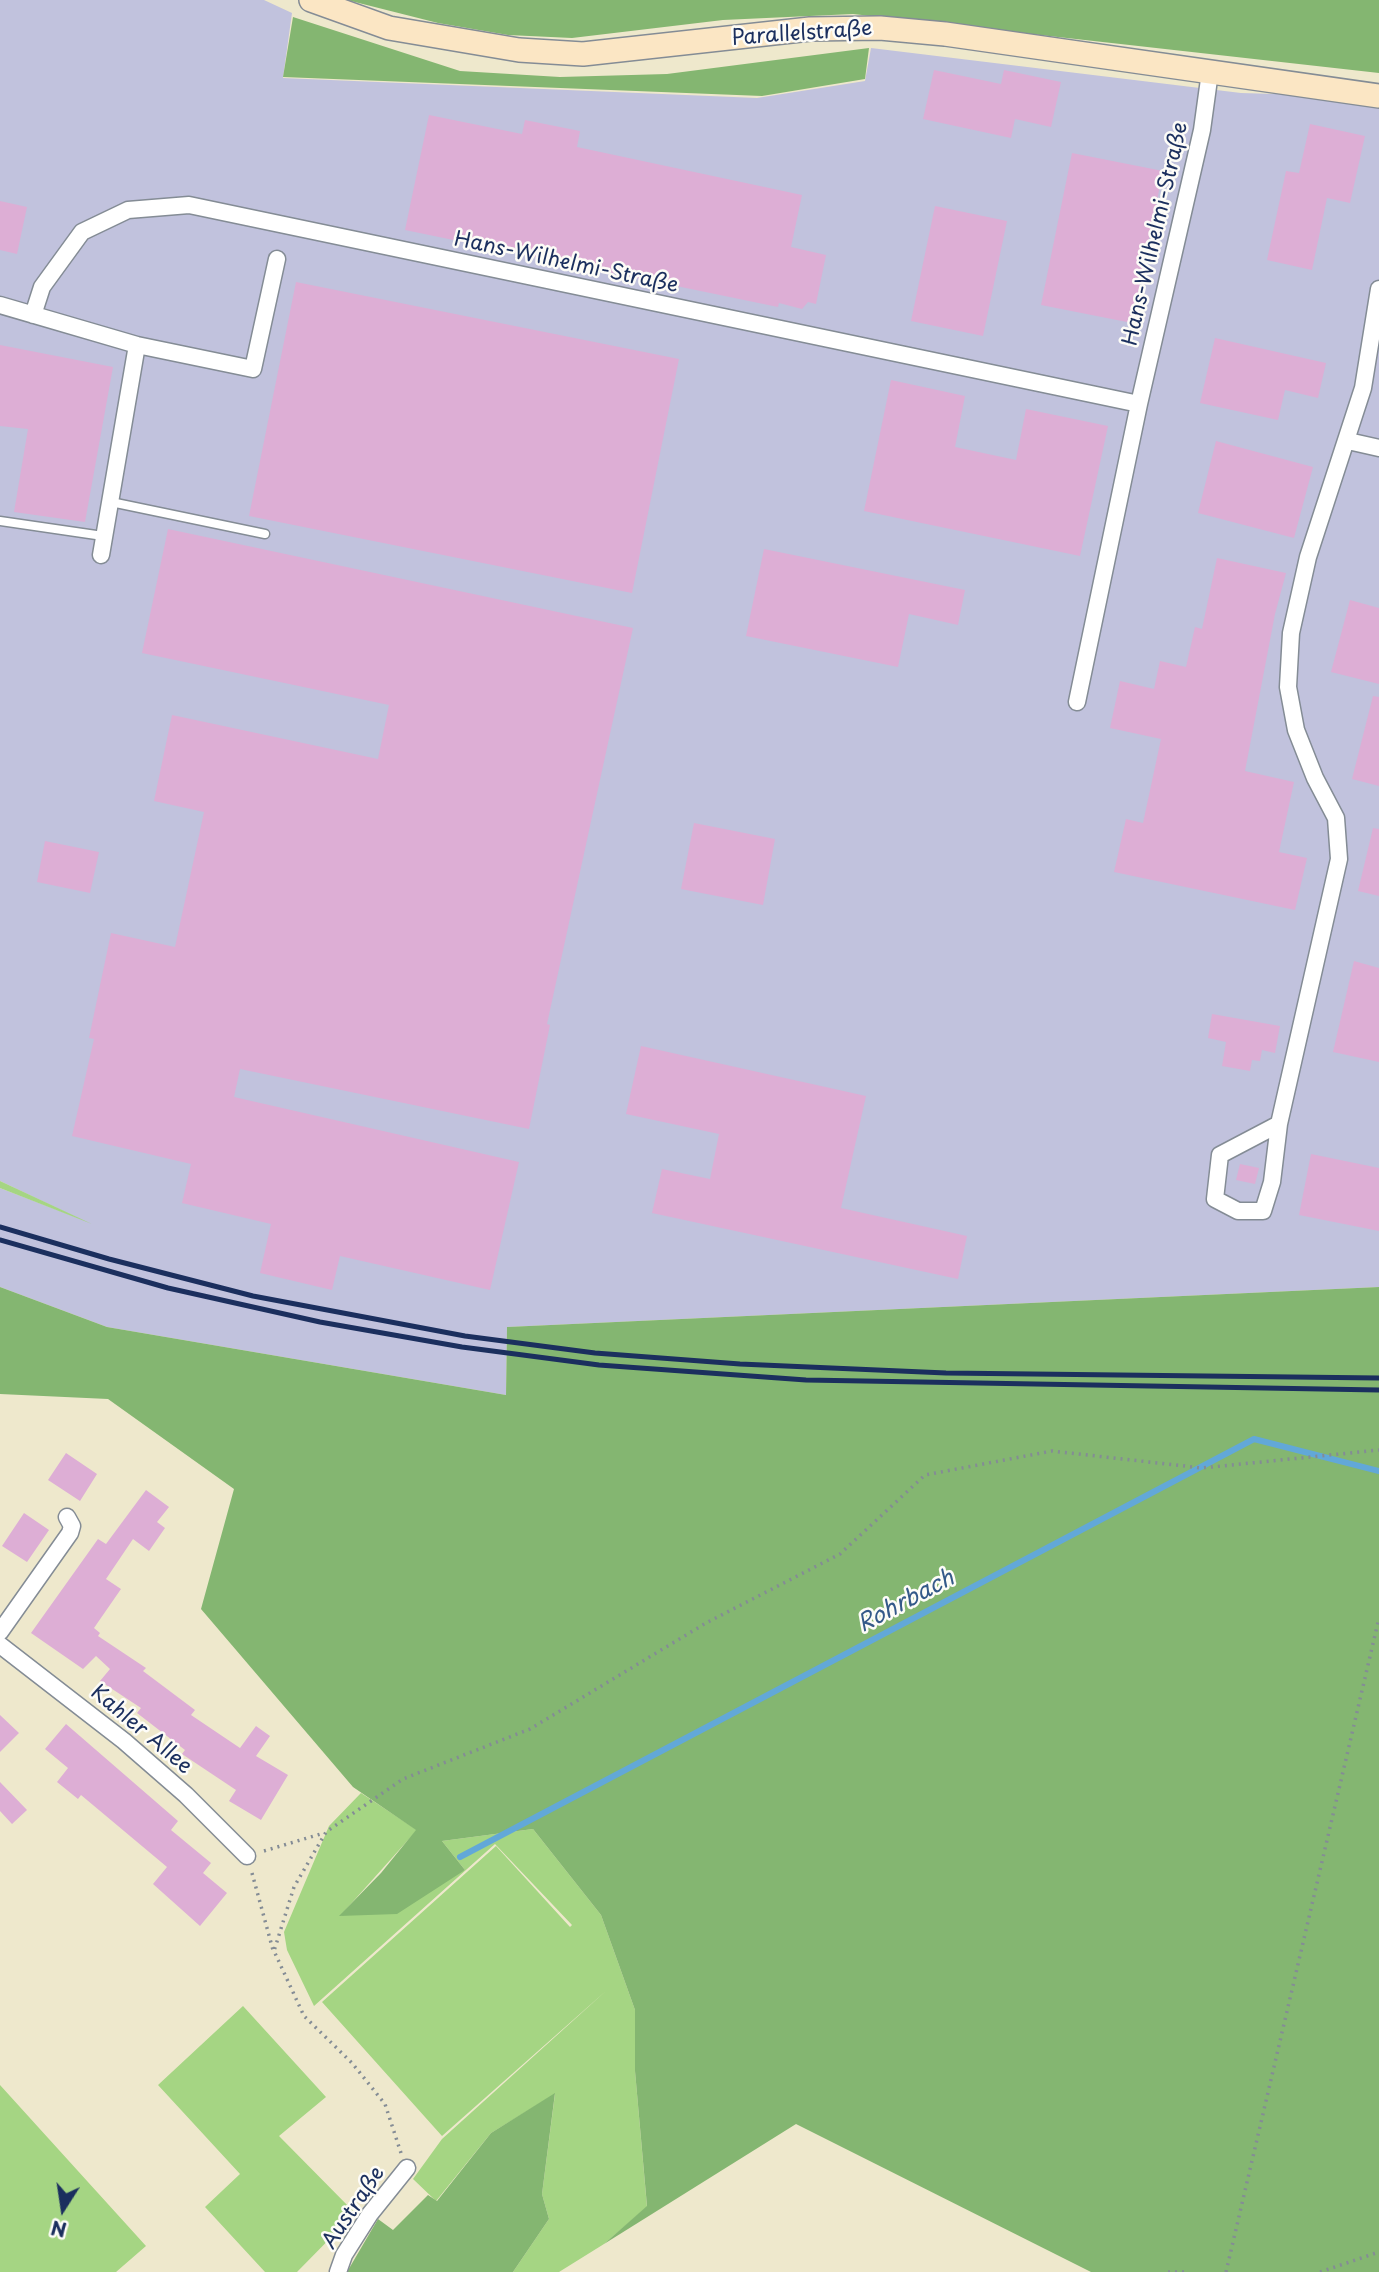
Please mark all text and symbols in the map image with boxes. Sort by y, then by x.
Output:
street label: Parallelstraße [731,17,873,51]
street label: Hans-Wilhelmi-Straße [1118,120,1194,348]
street label: Hans-Wilhelmi-Straße [452,227,680,299]
water label: Rohrbach [853,1565,959,1639]
street label: Kahler Allee [85,1680,197,1780]
street label: Austraße [317,2162,391,2254]
north arrow [28,2174,98,2244]
text: N [48,2214,69,2245]

